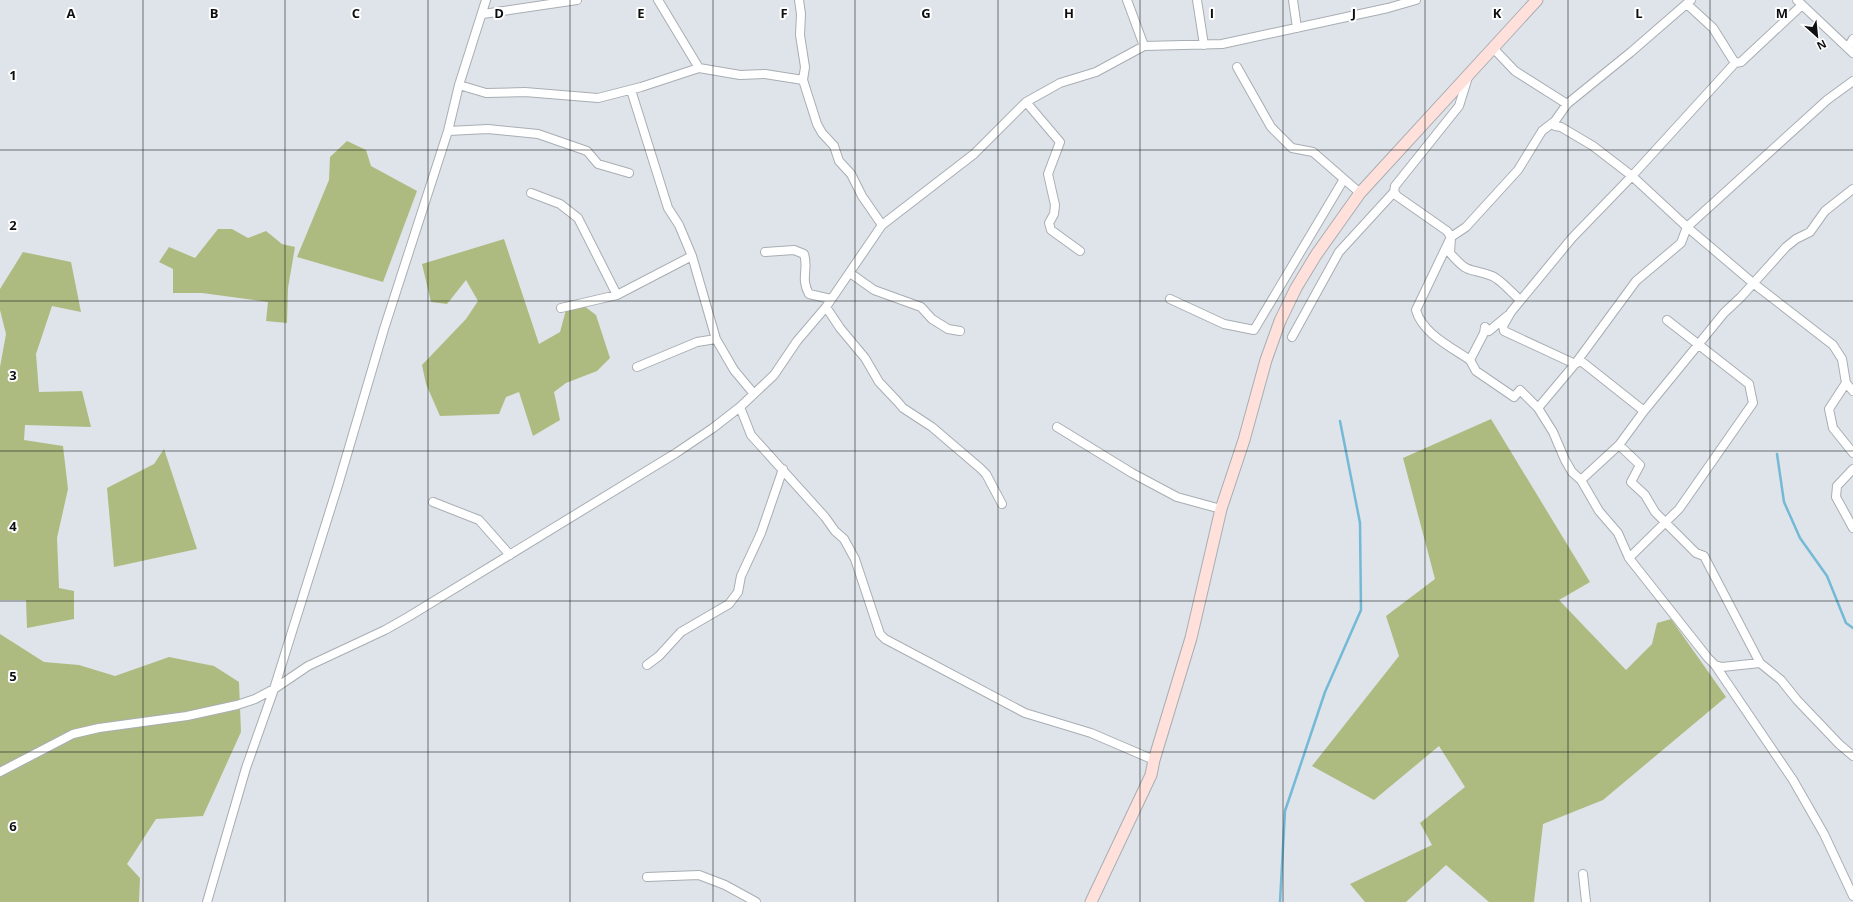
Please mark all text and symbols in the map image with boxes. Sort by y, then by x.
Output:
text: A [67,4,76,22]
text: B [210,4,219,22]
text: C [352,4,360,22]
text: D [494,4,504,22]
text: E [637,4,645,22]
text: F [780,4,788,22]
text: G [921,4,931,22]
text: H [1064,4,1074,22]
text: I [1210,4,1214,22]
text: J [1351,4,1356,22]
text: K [1493,4,1502,22]
text: L [1635,4,1643,22]
text: M [1776,4,1788,22]
north arrow [1797,16,1837,56]
text: N [1814,37,1829,54]
text: 1 [9,66,17,84]
text: 2 [9,216,17,234]
text: 3 [9,366,17,384]
text: 4 [9,517,17,535]
text: 5 [9,667,17,685]
text: 6 [9,817,17,835]

